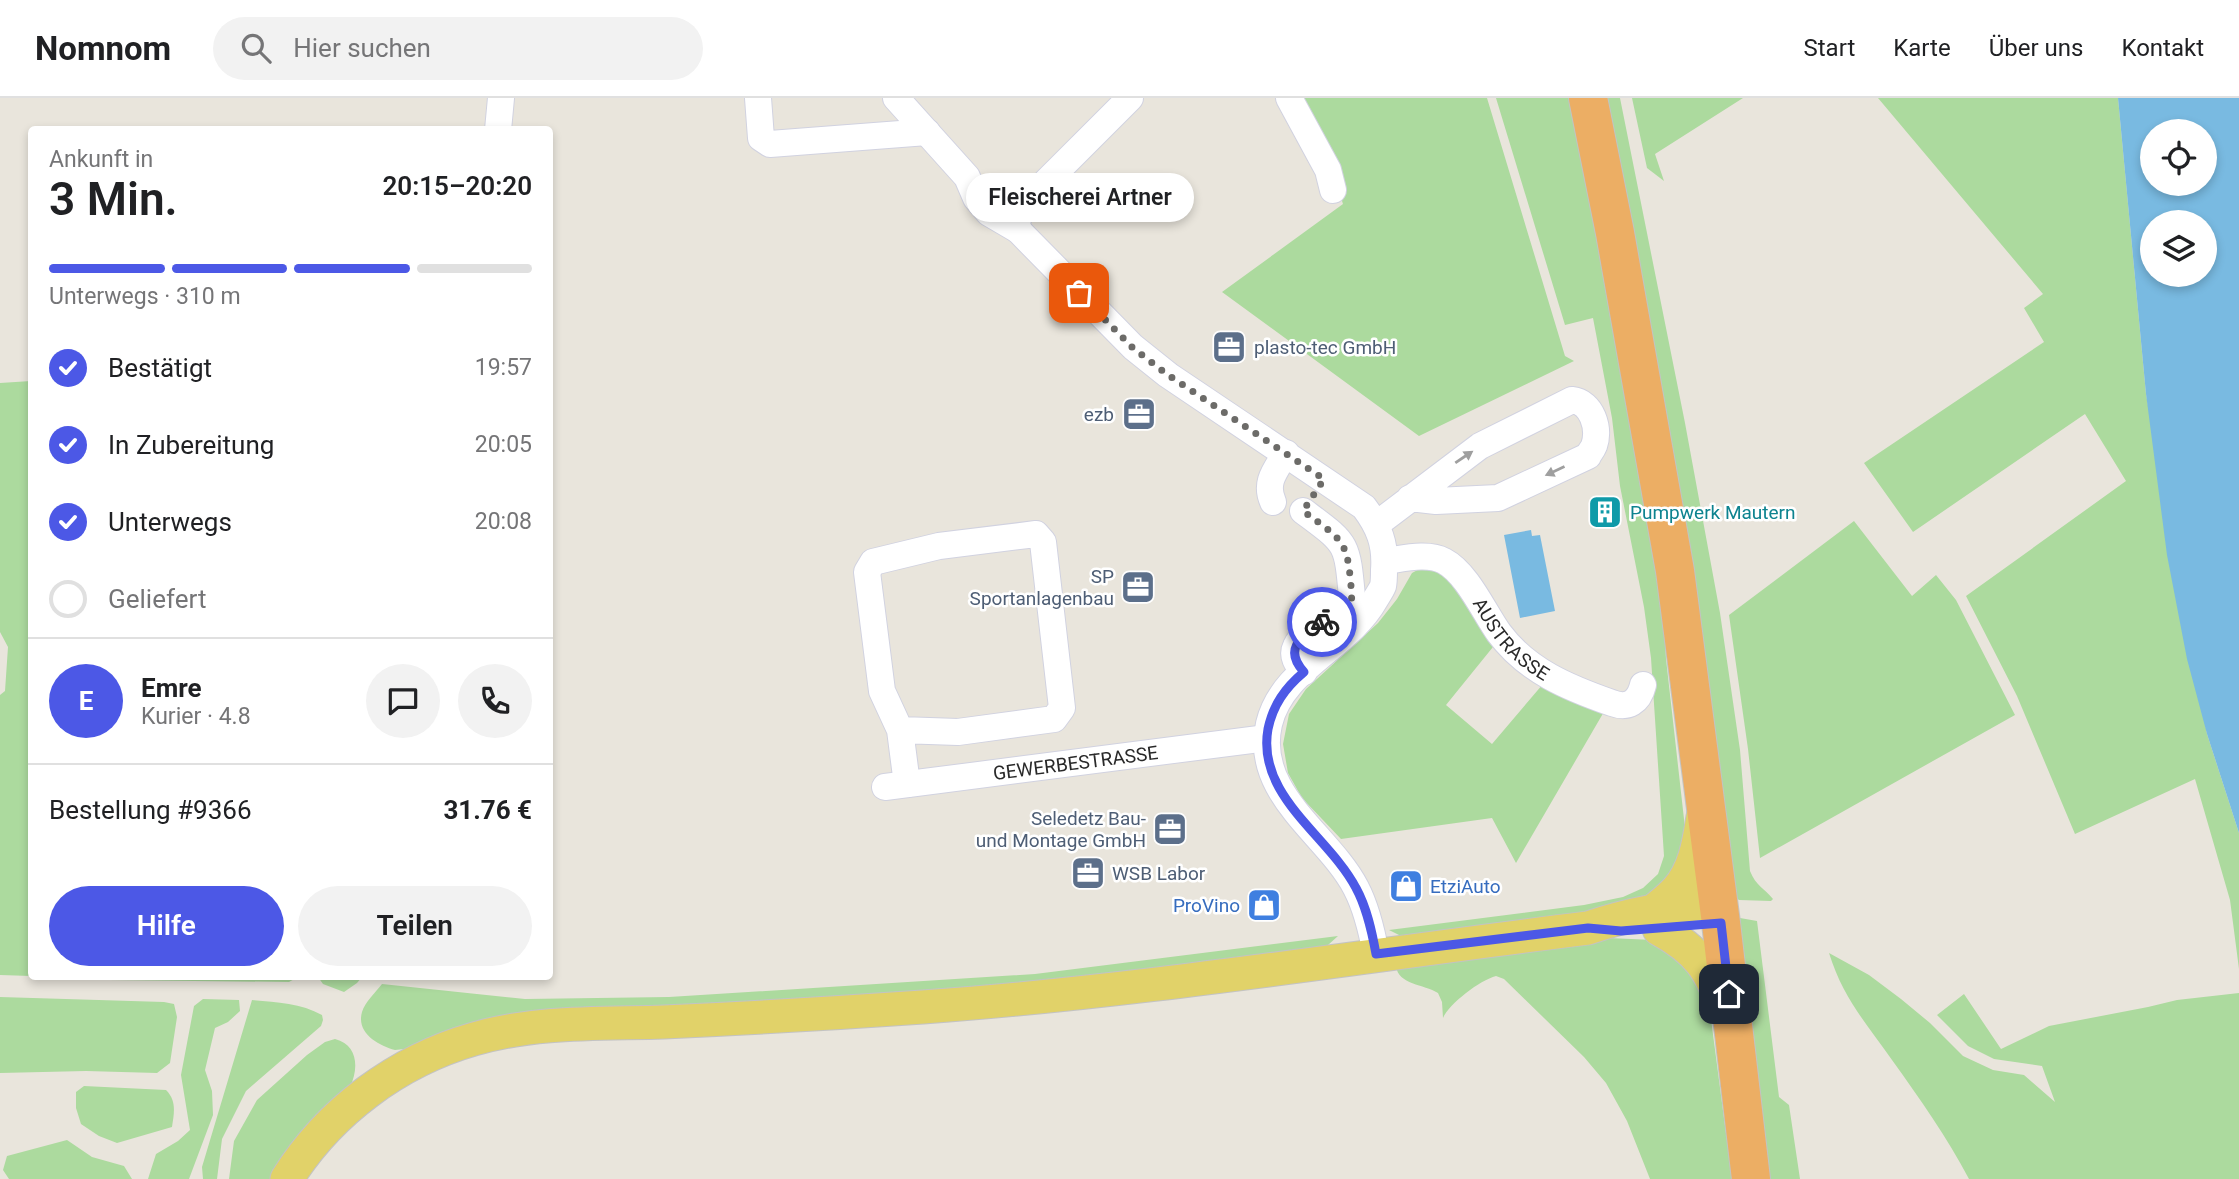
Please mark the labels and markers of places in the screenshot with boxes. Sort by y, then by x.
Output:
callout: Fleischerei Artner [965,174,1193,223]
pin [1049,263,1109,323]
office icon: plasto-tec GmbH [1210,328,1248,366]
place label: plasto-tec GmbH [1254,336,1396,359]
office icon: ezb [1120,395,1158,433]
place label: ezb [1084,403,1114,426]
building icon: Pumpwerk Mautern [1586,493,1624,531]
place label: Pumpwerk Mautern [1630,501,1796,524]
place label: SP Sportanlagenbau [970,565,1114,610]
office icon: SP Sportanlagenbau [1119,568,1157,606]
place label: Seledetz Bau- und Montage GmbH [976,807,1146,852]
office icon: Seledetz Bau- und Montage GmbH [1151,810,1189,848]
office icon: WSB Labor [1069,854,1107,892]
place label: WSB Labor [1112,862,1206,885]
shop icon: EtziAuto [1387,867,1425,905]
place label: EtziAuto [1430,875,1501,898]
shop icon: ProVino [1245,886,1283,924]
place label: ProVino [1173,894,1240,917]
pin [1699,964,1759,1024]

